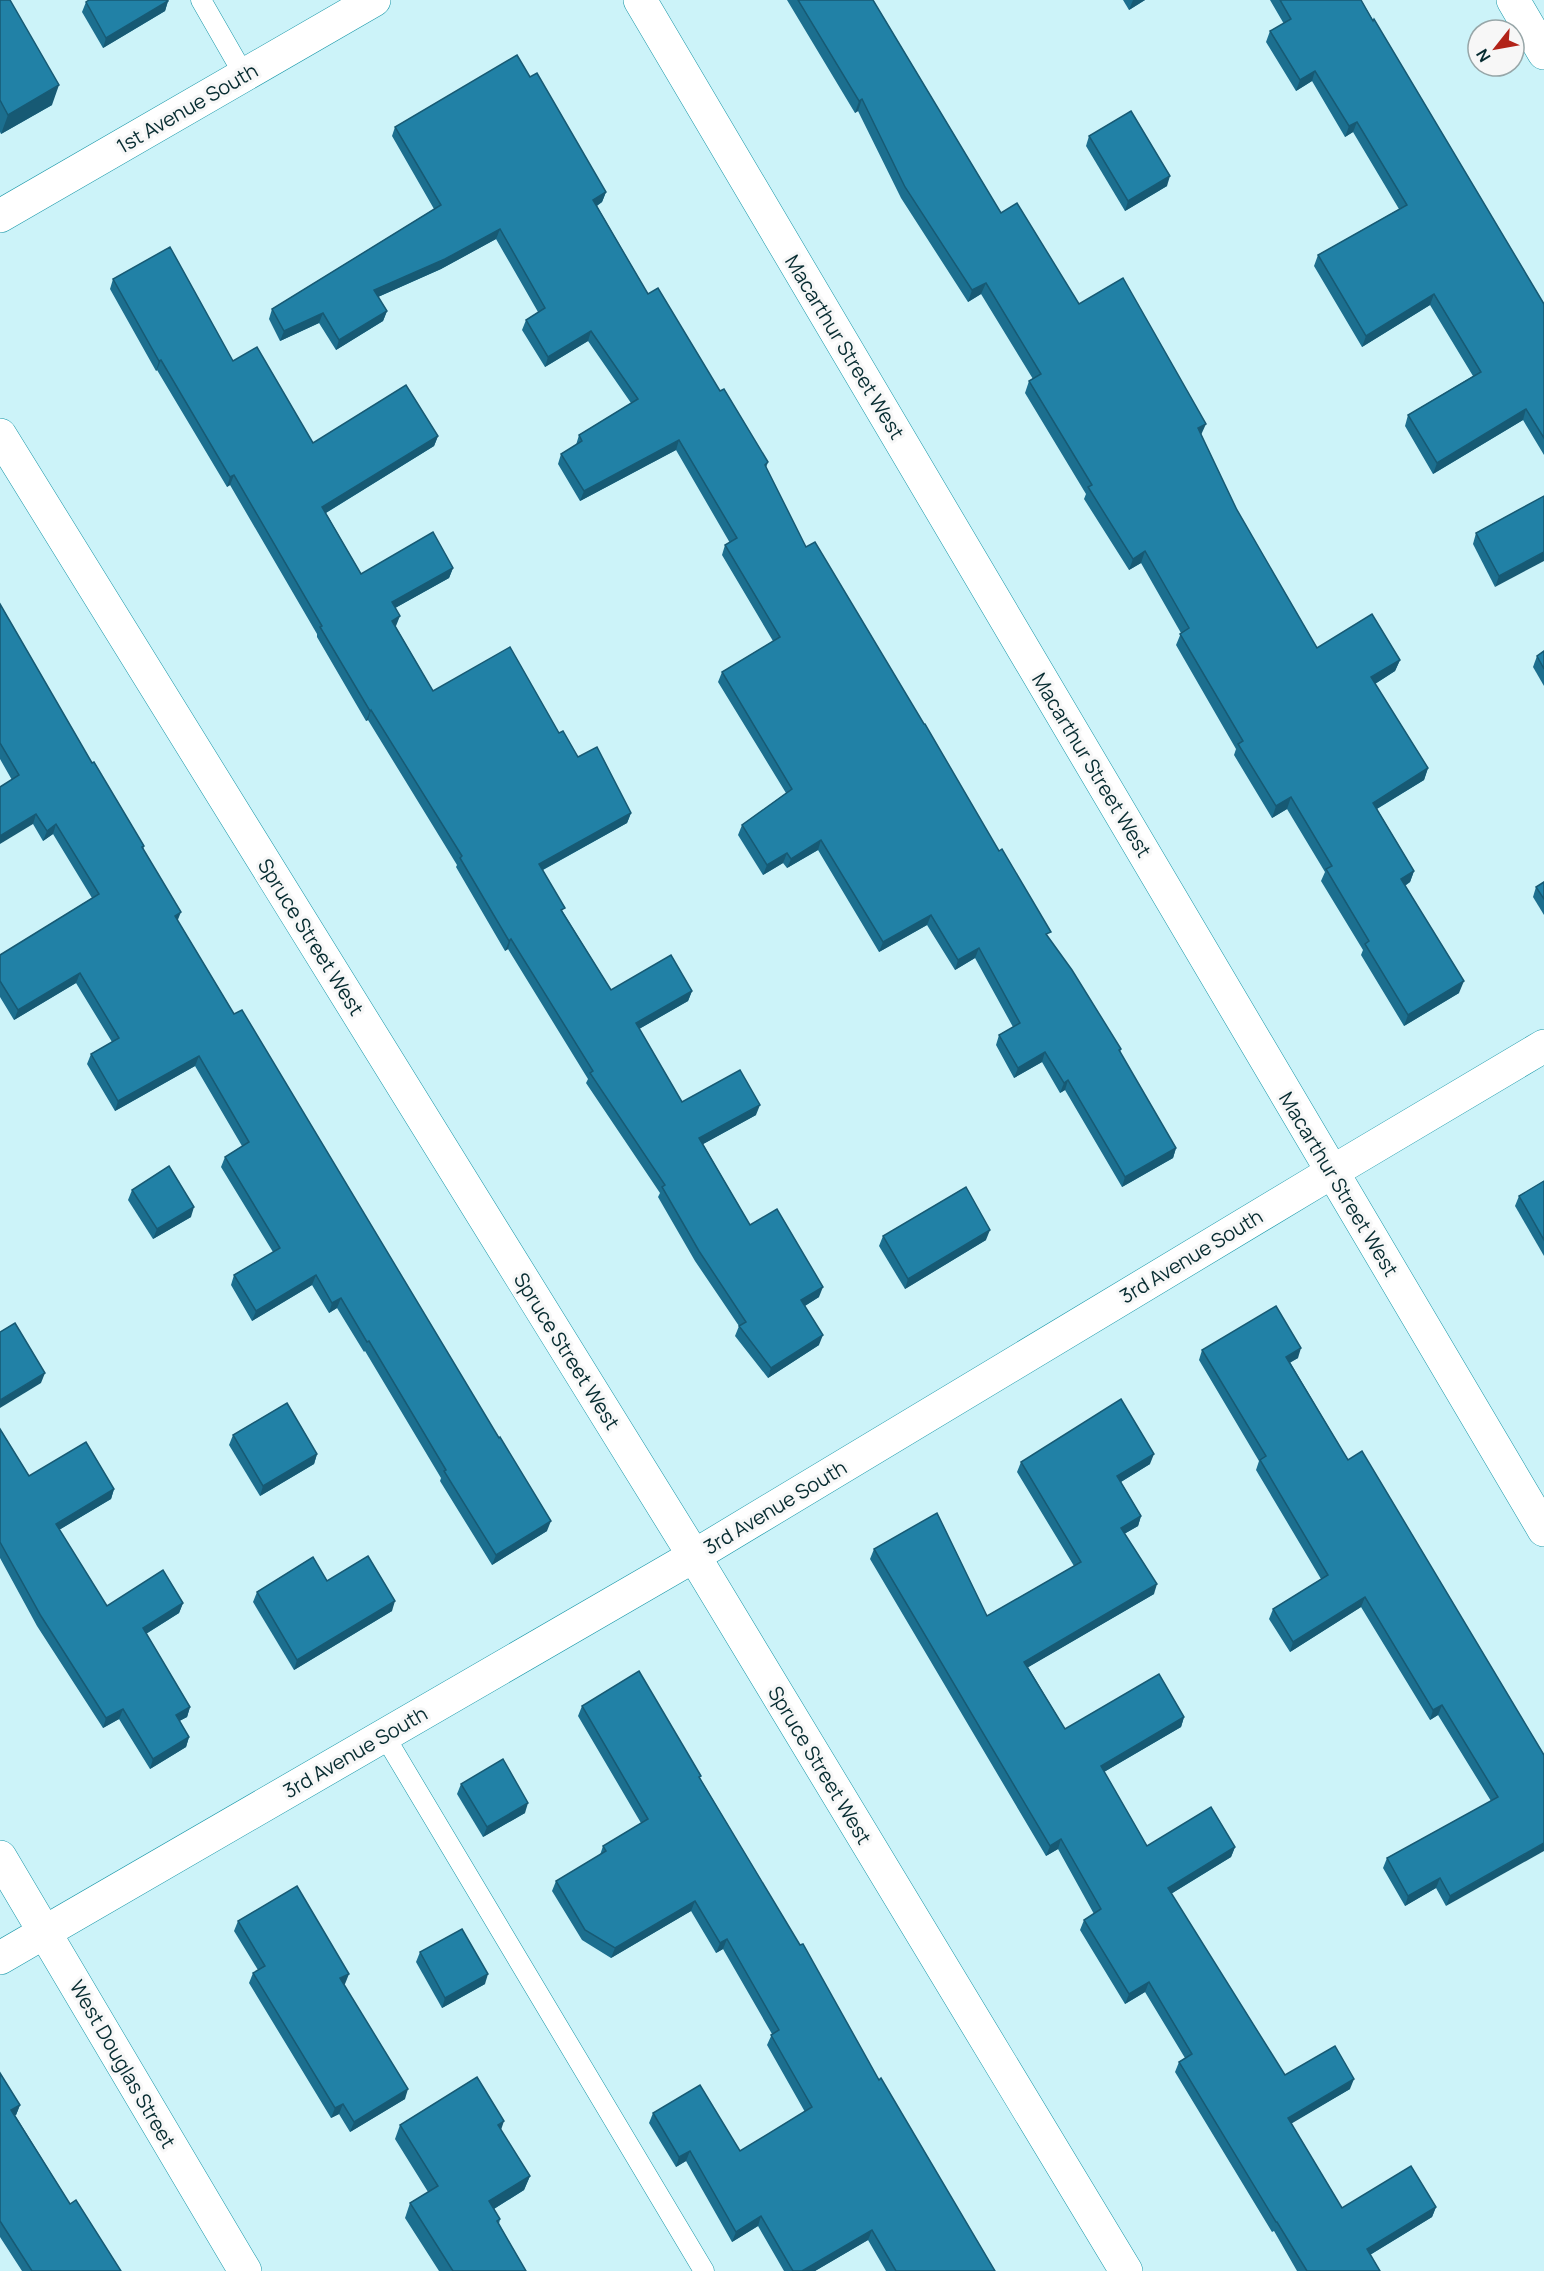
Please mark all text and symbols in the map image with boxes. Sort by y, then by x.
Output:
north arrow [1466,18,1526,78]
text: N [1471,45,1496,66]
street label: 1st Avenue South [112,57,262,159]
street label: Macarthur Street West [779,250,911,444]
street label: Macarthur Street West [1026,668,1158,862]
street label: Spruce Street West [252,853,370,1021]
street label: Macarthur Street West [1273,1087,1405,1281]
street label: 3rd Avenue South [1114,1203,1268,1309]
street label: Spruce Street West [508,1267,626,1435]
street label: 3rd Avenue South [698,1454,852,1560]
street label: Spruce Street West [762,1681,878,1849]
street label: 3rd Avenue South [278,1700,432,1804]
street label: West Douglas Street [64,1975,182,2153]

